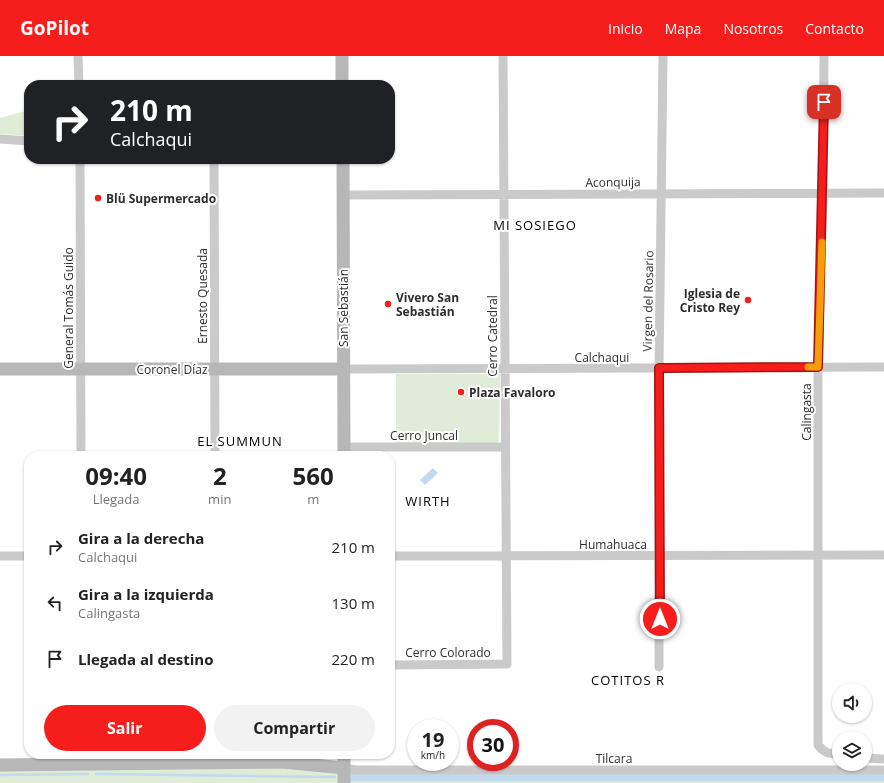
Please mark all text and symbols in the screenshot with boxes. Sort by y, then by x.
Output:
text: GoPilot [20,15,89,41]
text: Inicio [608,19,643,38]
text: Mapa [665,19,701,38]
text: Nosotros [723,19,783,38]
text: Contacto [805,19,864,38]
pin [807,85,841,119]
text: 210 m [110,91,193,129]
icon: arrive [813,91,835,113]
icon: right [44,96,96,148]
text: Calchaqui [110,127,192,151]
street label: Aconquija [585,173,641,191]
place label: Blü Supermercado [106,190,216,207]
marker: Blü Supermercado [93,193,103,203]
district label: MI SOSIEGO [493,216,577,234]
street label: General Tomás Guido [60,247,77,369]
street label: Ernesto Quesada [194,248,211,344]
street label: Virgen del Rosario [639,250,657,352]
street label: San Sebastián [335,269,352,347]
place label: Iglesia de Cristo Rey [680,285,740,316]
place label: Vivero San Sebastián [396,289,459,320]
street label: Cerro Catedral [484,295,501,377]
marker: Iglesia de Cristo Rey [743,295,753,305]
marker: Vivero San Sebastián [383,299,393,309]
street label: Calchaqui [575,349,629,366]
street label: Coronel Díaz [136,361,208,378]
street label: Calingasta [798,383,815,441]
place label: Plaza Favaloro [469,384,556,401]
marker: Plaza Favaloro [456,387,466,397]
street label: Cerro Juncal [390,427,458,444]
district label: EL SUMMUN [197,432,283,450]
text: 09:40 [85,459,147,492]
text: 2 [213,459,227,492]
text: 560 [293,459,334,492]
text: Llegada [93,490,139,508]
text: min [208,490,231,508]
text: m [307,490,319,508]
district label: WIRTH [405,492,451,510]
text: Gira a la derecha [78,528,204,548]
icon: right [44,536,66,558]
street label: Humahuaca [579,536,647,553]
text: 210 m [331,537,375,557]
text: Calchaqui [78,548,137,566]
text: Gira a la izquierda [78,584,214,604]
icon: left [44,592,66,614]
text: 130 m [331,593,375,613]
position arrow [639,598,681,640]
text: Calingasta [78,604,140,622]
street label: Cerro Colorado [405,644,491,661]
icon: arrive [44,648,66,670]
text: Llegada al destino [78,649,213,669]
text: 220 m [331,649,375,669]
district label: COTITOS R [591,671,665,689]
map controls [832,683,872,771]
button: sound [832,683,872,723]
button: Salir [44,705,206,751]
button: Compartir [214,705,375,751]
speed limit sign: 30 [467,719,519,771]
text: 19 [422,726,444,753]
button: layers [832,731,872,771]
text: km/h [421,748,445,762]
street label: Tilcara [596,750,632,767]

